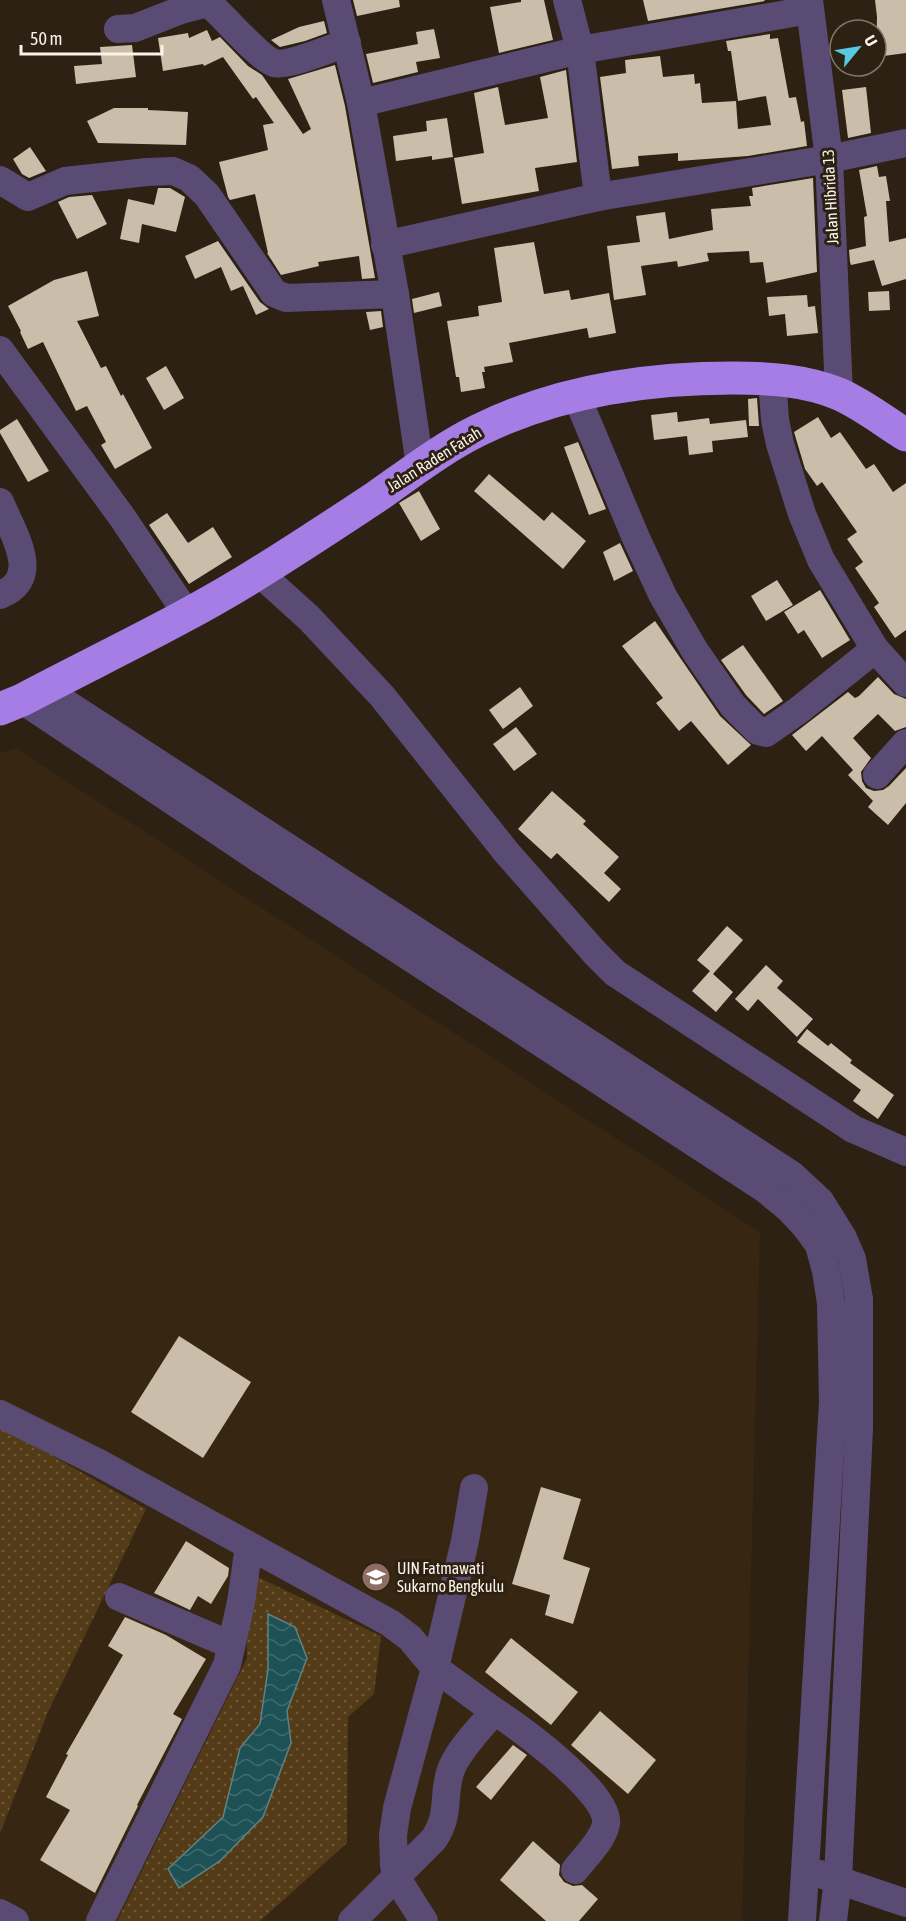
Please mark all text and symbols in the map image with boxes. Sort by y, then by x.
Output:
scale bar [21,18,162,56]
north arrow [828,18,888,78]
text: 50 m [30,28,62,49]
text: U [861,32,881,49]
street label: Jalan Hibrida 13 [819,149,841,245]
street label: Jalan Raden Fatah [384,423,484,495]
place label: UIN Fatmawati Sukarno Bengkulu [397,1559,504,1596]
school or university icon: UIN Fatmawati Sukarno Bengkulu [360,1561,392,1593]

